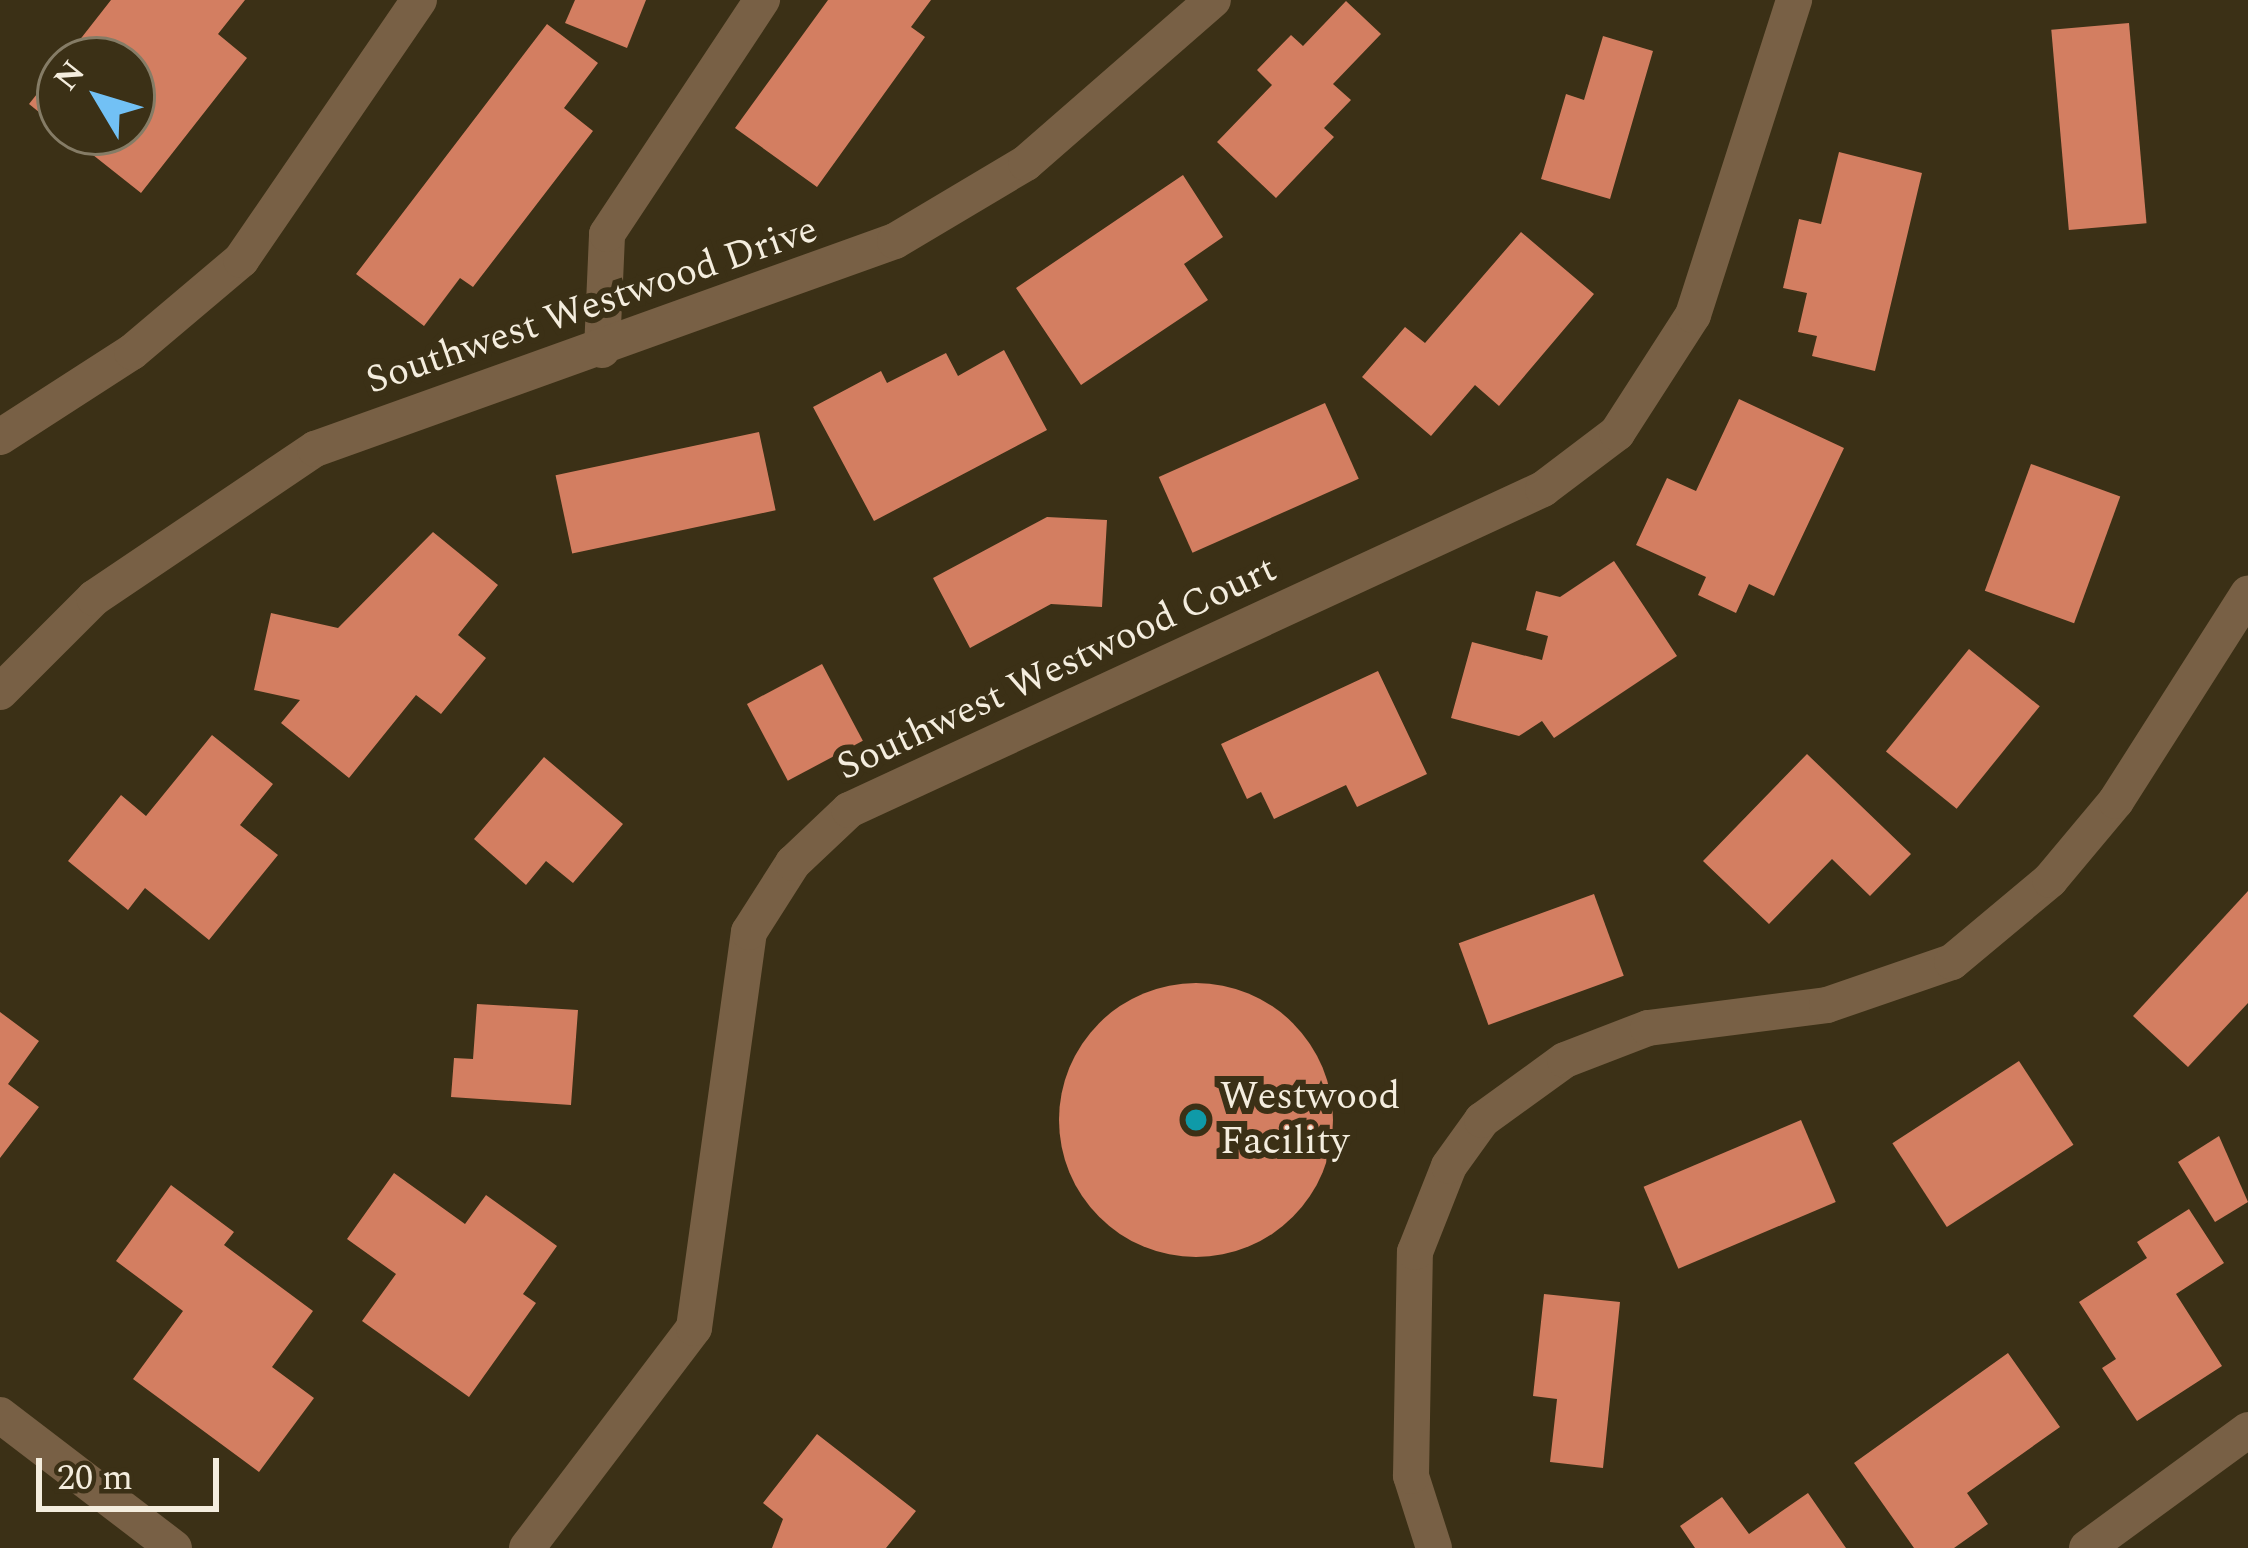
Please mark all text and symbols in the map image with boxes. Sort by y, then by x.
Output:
north arrow [36,36,156,156]
text: N [42,50,98,102]
street label: Southwest Westwood Drive [360,207,824,405]
street label: Southwest Westwood Court [830,546,1284,792]
place label: Westwood Facility [1220,1075,1400,1166]
marker: Westwood Facility [1183,1107,1209,1133]
scale bar [42,1434,225,1508]
text: 20 m [57,1451,133,1506]

